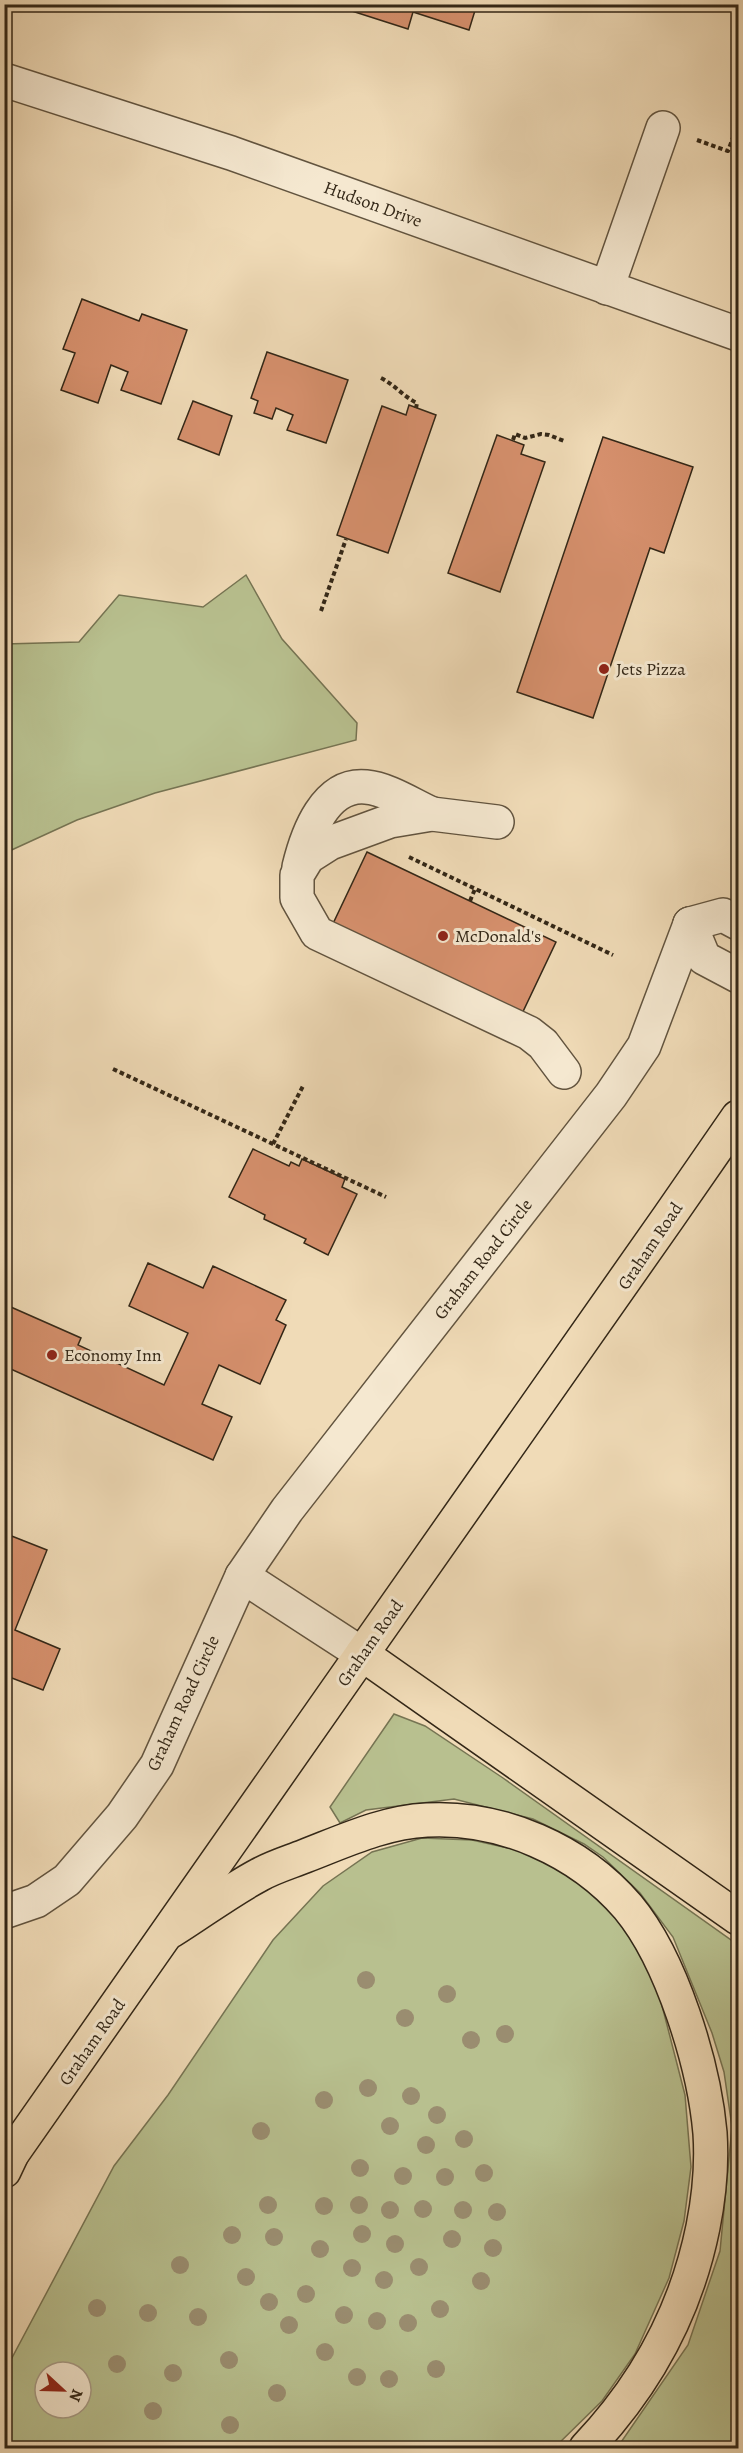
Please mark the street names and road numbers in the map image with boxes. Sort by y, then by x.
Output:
street label: Hudson Drive [320,175,426,233]
street label: Graham Road Circle [428,1194,538,1324]
street label: Graham Road [612,1197,688,1294]
street label: Graham Road [331,1595,409,1691]
street label: Graham Road Circle [141,1631,225,1775]
street label: Graham Road [53,1994,131,2090]

